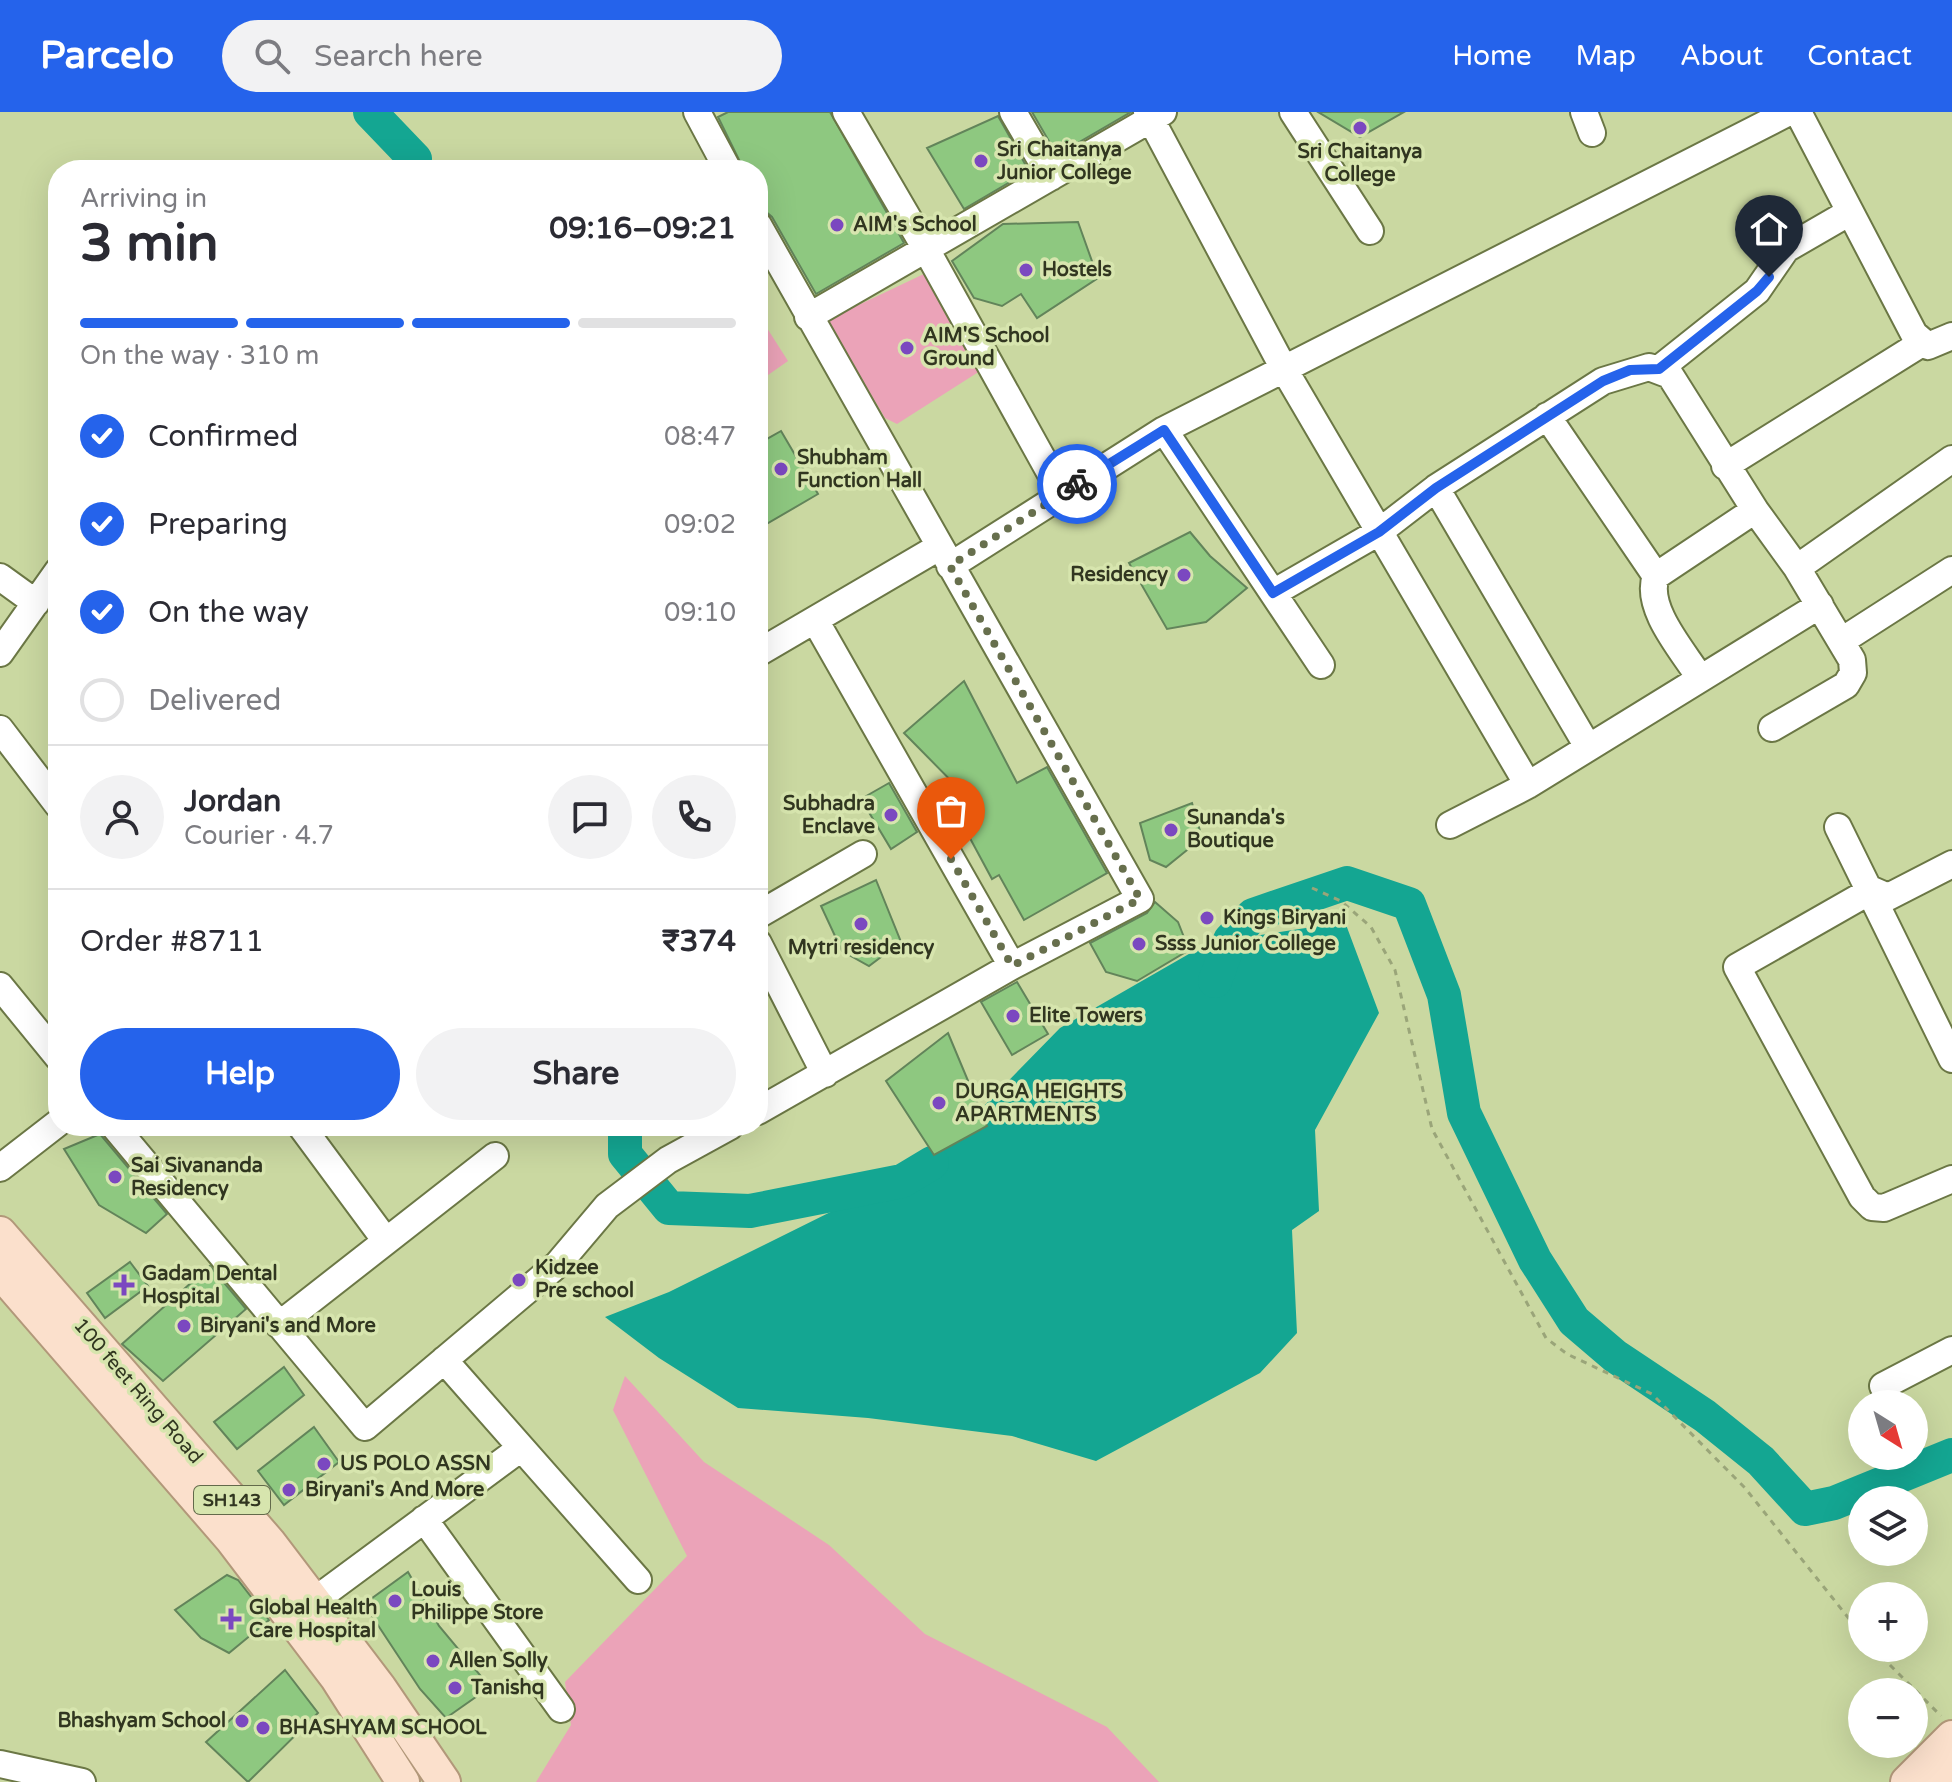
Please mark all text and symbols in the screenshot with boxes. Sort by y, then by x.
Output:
search box [222,20,782,92]
text: Parcelo [40,33,174,79]
icon: search [250,34,294,78]
text: Search here [314,38,483,75]
text: Home [1452,39,1532,73]
text: Map [1576,39,1636,73]
text: About [1680,39,1763,73]
text: Contact [1807,39,1912,73]
marker: Sri Chaitanya College [1351,119,1369,137]
place label: Sri Chaitanya Junior College [996,138,1132,185]
place label: Sri Chaitanya College [1297,140,1423,187]
marker: Sri Chaitanya Junior College [972,152,990,170]
text: Arriving in [80,183,207,214]
pin [1735,195,1803,277]
icon: home [1747,207,1791,251]
text: 09:16–09:21 [549,210,736,247]
text: 3 min [80,212,219,275]
place label: AIM's School [853,213,977,237]
marker: AIM's School [828,216,846,234]
place label: Hostels [1042,258,1112,282]
marker: Hostels [1017,261,1035,279]
place label: AIM'S School Ground [923,324,1049,371]
marker: AIM'S School Ground [898,339,916,357]
text: On the way · 310 m [80,340,319,371]
icon: check [80,414,124,458]
text: Confirmed [148,418,299,455]
text: 08:47 [664,421,736,452]
courier [1037,444,1117,524]
place label: Shubham Function Hall [797,446,922,493]
marker: Shubham Function Hall [772,460,790,478]
icon: bike [1055,462,1099,506]
icon: check [80,502,124,546]
text: Preparing [148,506,288,543]
text: 09:02 [664,509,736,540]
place label: Residency [1070,563,1168,587]
marker: Residency [1175,566,1193,584]
icon: check [80,590,124,634]
text: On the way [148,594,309,631]
text: 09:10 [664,597,736,628]
text: Delivered [148,682,282,719]
button: person [80,775,164,859]
button: chat [548,775,632,859]
button: phone [652,775,736,859]
pin [917,777,985,859]
text: Jordan [184,783,281,820]
icon: bag [929,789,973,833]
place label: Subhadra Enclave [783,792,875,839]
marker: Subhadra Enclave [882,806,900,824]
place label: Sunanda's Boutique [1187,806,1285,853]
text: Courier · 4.7 [184,820,334,851]
marker: Sunanda's Boutique [1162,821,1180,839]
place label: Kings Biryani [1223,906,1346,930]
marker: Kings Biryani [1198,909,1216,927]
marker: Mytri residency [852,915,870,933]
text: Order #8711 [80,923,264,960]
text: ₹374 [662,923,736,960]
place label: Ssss Junior College [1155,932,1336,956]
marker: Ssss Junior College [1130,935,1148,953]
place label: Mytri residency [788,936,935,960]
place label: Elite Towers [1029,1004,1143,1028]
marker: Elite Towers [1004,1007,1022,1025]
button: Help [80,1028,400,1120]
button: Share [416,1028,736,1120]
place label: DURGA HEIGHTS APARTMENTS [955,1080,1123,1127]
marker: DURGA HEIGHTS APARTMENTS [930,1094,948,1112]
place label: Sai Sivananda Residency [131,1154,263,1201]
marker: Sai Sivananda Residency [106,1168,124,1186]
place label: Kidzee Pre school [535,1256,634,1303]
place label: Gadam Dental Hospital [142,1262,278,1309]
marker: Kidzee Pre school [510,1271,528,1289]
marker: Gadam Dental Hospital [113,1274,135,1296]
street label: 100 feet Ring Road [68,1313,208,1469]
place label: Biryani's and More [200,1314,376,1338]
marker: Biryani's and More [175,1317,193,1335]
north arrow [1848,1390,1928,1470]
map controls [1848,1390,1928,1758]
place label: US POLO ASSN [340,1452,491,1476]
marker: US POLO ASSN [315,1455,333,1473]
place label: Biryani's And More [305,1478,484,1502]
marker: Biryani's And More [280,1481,298,1499]
road number: SH143 [194,1486,270,1514]
button: layers [1848,1486,1928,1566]
place label: Louis Philippe Store [411,1578,543,1625]
button: + [1848,1582,1928,1662]
marker: Louis Philippe Store [386,1592,404,1610]
place label: Global Health Care Hospital [249,1596,378,1643]
marker: Global Health Care Hospital [220,1608,242,1630]
place label: Allen Solly [449,1649,548,1673]
marker: Allen Solly [424,1652,442,1670]
place label: Tanishq [470,1676,544,1700]
button: − [1848,1678,1928,1758]
marker: Tanishq [446,1679,464,1697]
place label: Bhashyam School [57,1709,226,1733]
marker: Bhashyam School [233,1712,251,1730]
place label: BHASHYAM SCHOOL [279,1716,487,1740]
marker: BHASHYAM SCHOOL [254,1719,272,1737]

